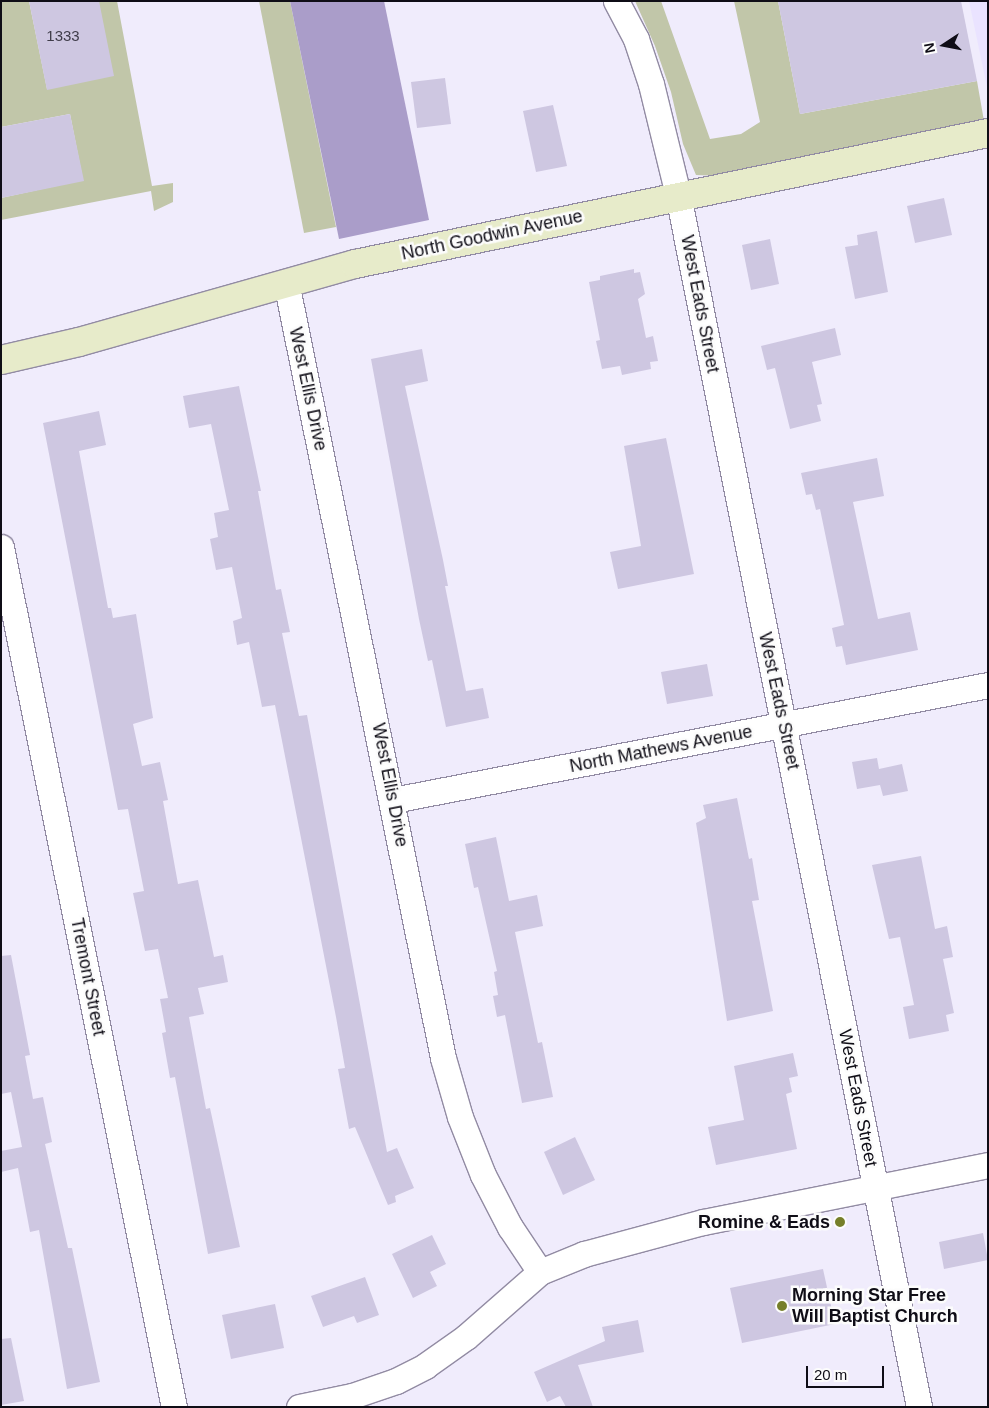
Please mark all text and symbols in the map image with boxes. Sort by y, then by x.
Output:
north arrow [919,20,969,70]
house number: 1333 [46,27,80,45]
text: N [920,41,938,54]
street label: North Goodwin Avenue [399,205,585,265]
street label: West Eads Street [676,233,724,375]
street label: West Ellis Drive [284,325,332,453]
street label: West Eads Street [754,630,804,772]
street label: West Ellis Drive [367,721,413,849]
street label: North Mathews Avenue [567,721,755,777]
street label: Tremont Street [66,916,110,1038]
street label: West Eads Street [834,1027,882,1169]
place label: Romine & Eads [698,1211,830,1233]
marker: Romine & Eads [834,1216,846,1228]
place label: Morning Star Free Will Baptist Church [792,1285,958,1328]
marker: Morning Star Free Will Baptist Church [776,1300,788,1312]
scale bar [809,1356,886,1388]
text: 20 m [814,1366,847,1383]

